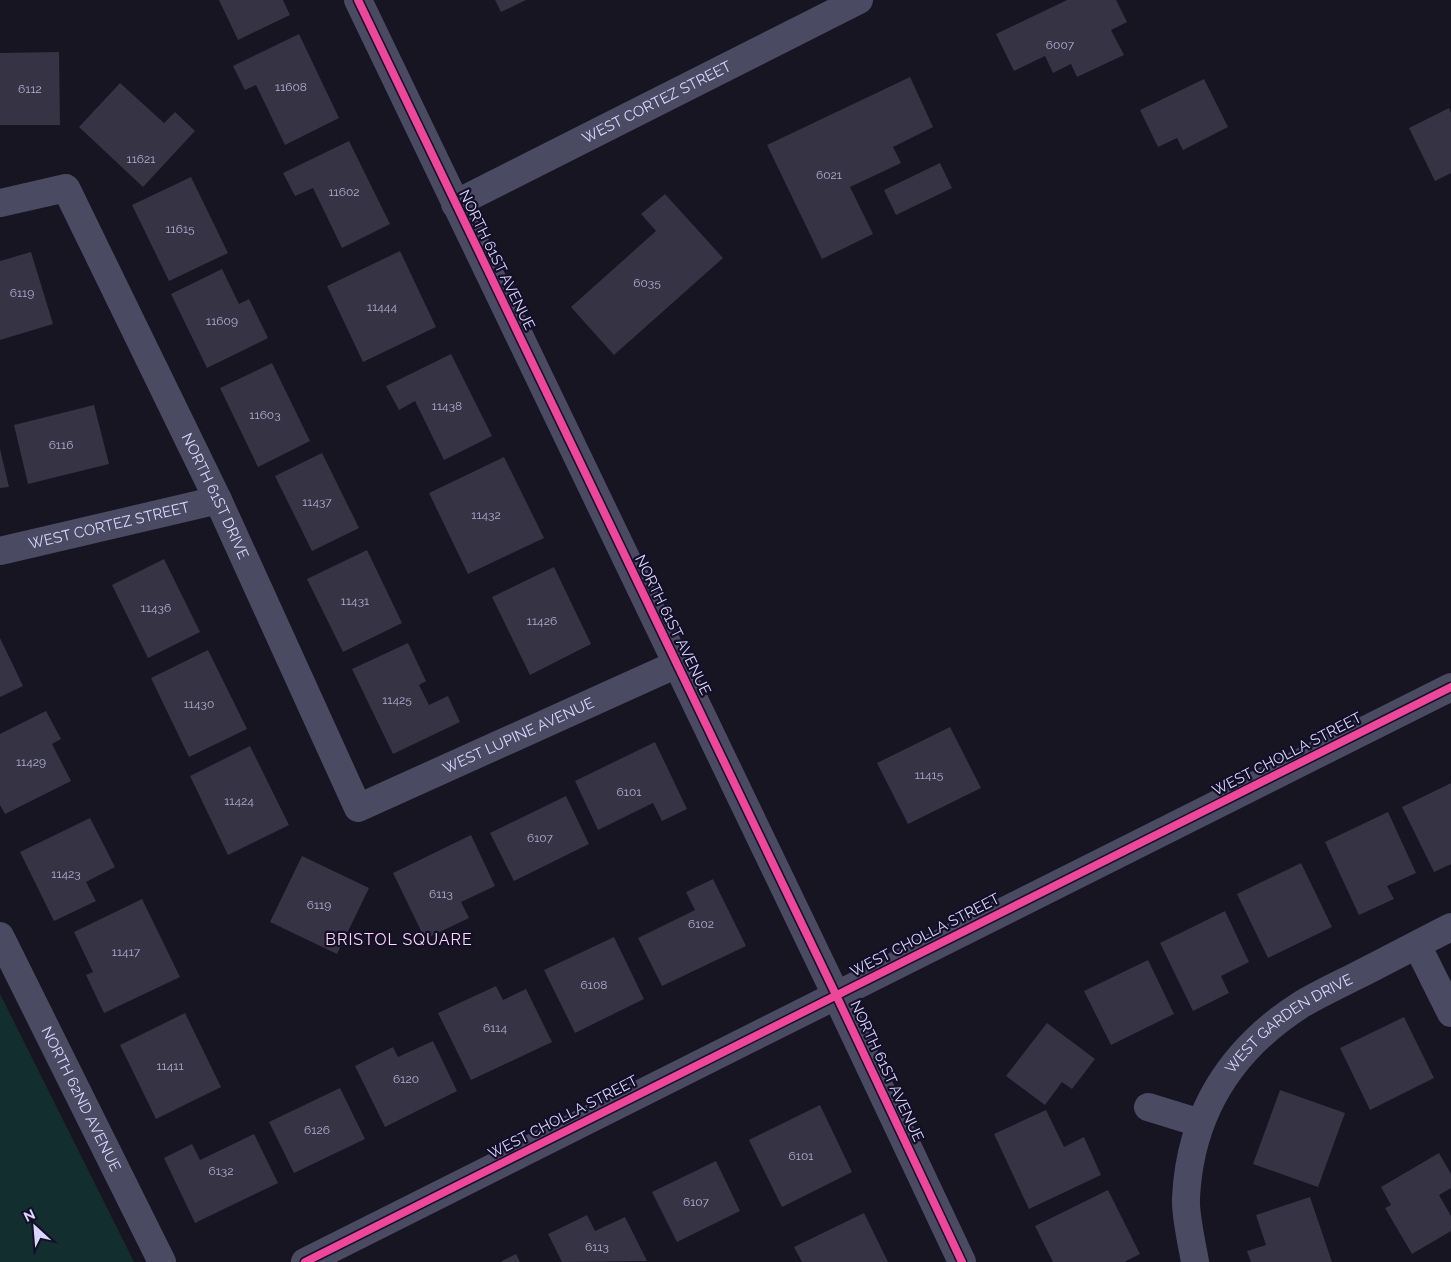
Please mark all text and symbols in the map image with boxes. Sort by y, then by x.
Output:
house number: 6007 [1046,38,1075,52]
street label: WEST CORTEZ STREET [579,57,734,147]
house number: 11608 [275,80,307,94]
house number: 6112 [18,82,42,96]
house number: 11621 [127,152,155,166]
house number: 6021 [816,168,842,182]
house number: 11602 [328,185,360,199]
street label: NORTH 61ST AVENUE [455,187,539,333]
house number: 11615 [165,222,195,236]
house number: 6035 [633,276,661,290]
house number: 6119 [10,286,34,300]
house number: 11444 [367,300,397,314]
house number: 11609 [206,314,238,328]
house number: 11438 [432,399,462,413]
house number: 11603 [249,408,281,422]
street label: NORTH 61ST DRIVE [178,430,253,562]
house number: 6116 [49,438,73,452]
house number: 11437 [302,495,332,509]
street label: WEST CORTEZ STREET [27,498,191,553]
house number: 11432 [471,508,501,522]
street label: NORTH 61ST AVENUE [631,552,715,698]
house number: 11431 [341,594,369,608]
house number: 11436 [141,601,171,615]
house number: 11426 [527,614,557,628]
house number: 11425 [382,693,412,707]
street label: WEST LUPINE AVENUE [440,694,597,778]
house number: 11430 [184,697,214,711]
street label: WEST CHOLLA STREET [1209,708,1365,800]
house number: 11429 [16,755,46,769]
house number: 11415 [915,768,944,782]
house number: 6101 [617,785,641,799]
house number: 11424 [224,794,254,808]
house number: 6107 [527,831,554,845]
house number: 11423 [51,867,81,881]
house number: 6113 [429,887,453,901]
street label: WEST CHOLLA STREET [847,889,1003,981]
house number: 6119 [307,898,331,912]
house number: 6102 [688,917,714,931]
district label: BRISTOL SQUARE [325,930,473,949]
house number: 11417 [112,945,141,959]
street label: WEST GARDEN DRIVE [1221,970,1355,1077]
house number: 6108 [581,978,607,992]
street label: NORTH 61ST AVENUE [846,997,928,1145]
house number: 6114 [483,1021,507,1035]
street label: NORTH 62ND AVENUE [37,1023,125,1175]
house number: 11411 [156,1059,184,1073]
street label: WEST CHOLLA STREET [485,1071,641,1163]
house number: 6120 [393,1072,419,1086]
house number: 6126 [304,1123,330,1137]
house number: 6101 [789,1149,813,1163]
house number: 6132 [208,1164,234,1178]
house number: 6107 [683,1195,710,1209]
north arrow [10,1202,60,1252]
text: N [21,1206,38,1225]
house number: 6113 [585,1240,609,1254]

